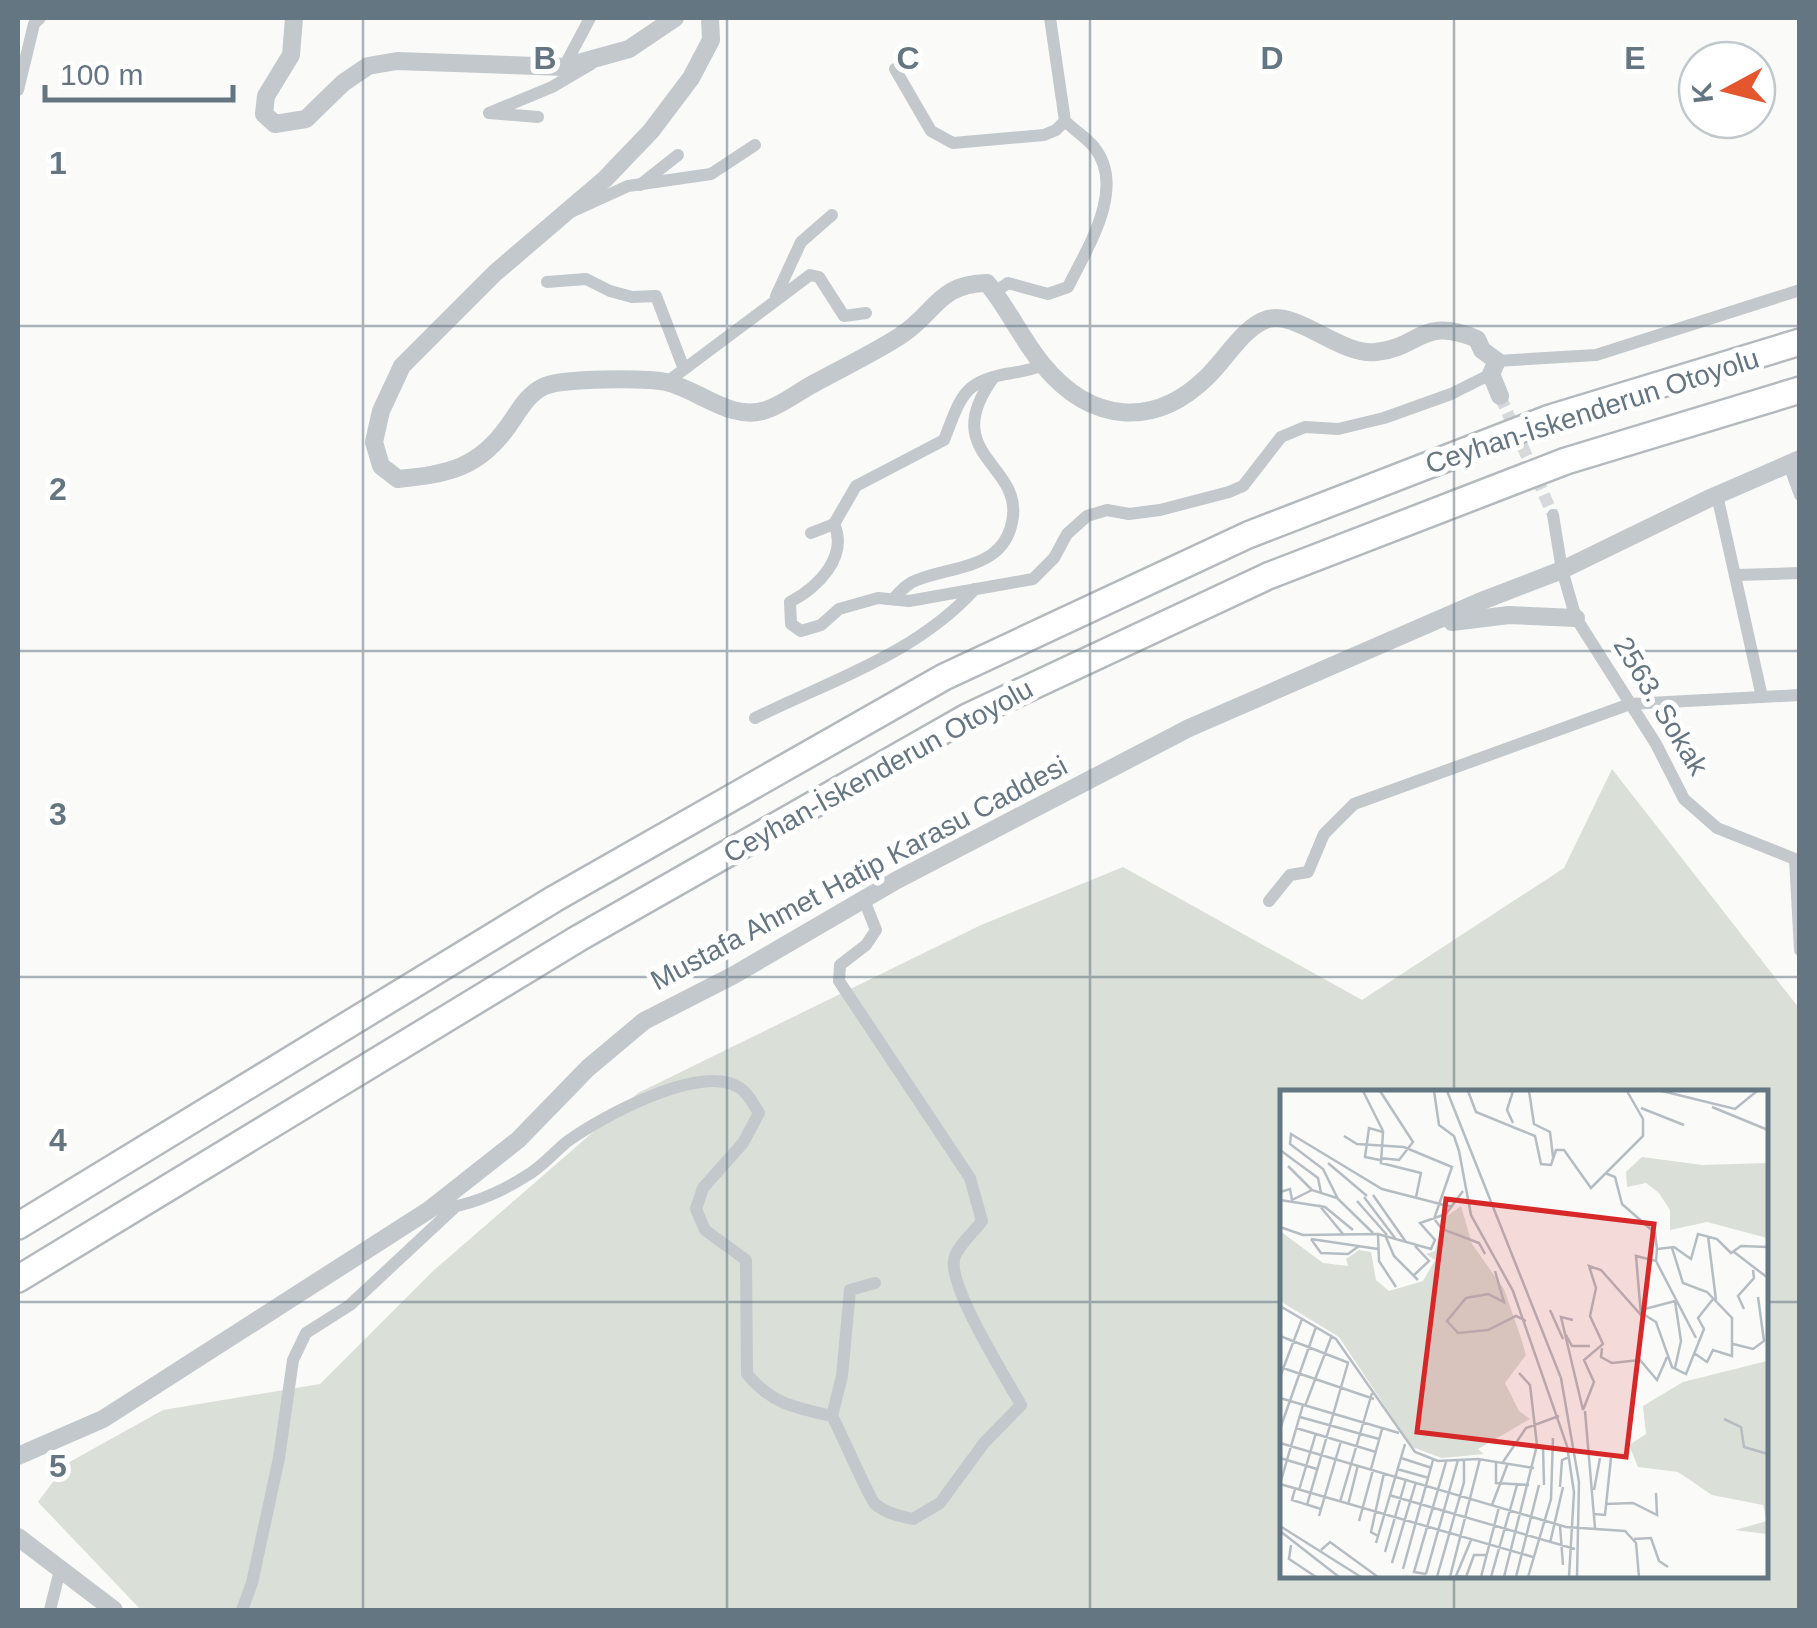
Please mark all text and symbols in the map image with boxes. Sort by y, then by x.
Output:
scale bar [45,40,232,102]
text: B [533,40,557,76]
text: C [896,40,920,76]
text: D [1260,40,1284,76]
text: E [1624,40,1646,76]
north arrow [1677,40,1777,140]
text: 100 m [60,58,143,91]
text: K [1686,81,1719,105]
text: 1 [49,145,67,181]
street label: Ceyhan-İskenderun Otoyolu [1421,342,1763,480]
text: 2 [49,471,67,507]
street label: 2563. Sokak [1608,631,1715,782]
street label: Ceyhan-İskenderun Otoyolu [718,673,1038,869]
street label: Mustafa Ahmet Hatip Karasu Caddesi [646,750,1072,996]
text: 3 [49,796,67,832]
inset map [1280,1090,1767,1578]
text: 4 [49,1122,67,1158]
text: 5 [49,1448,67,1484]

